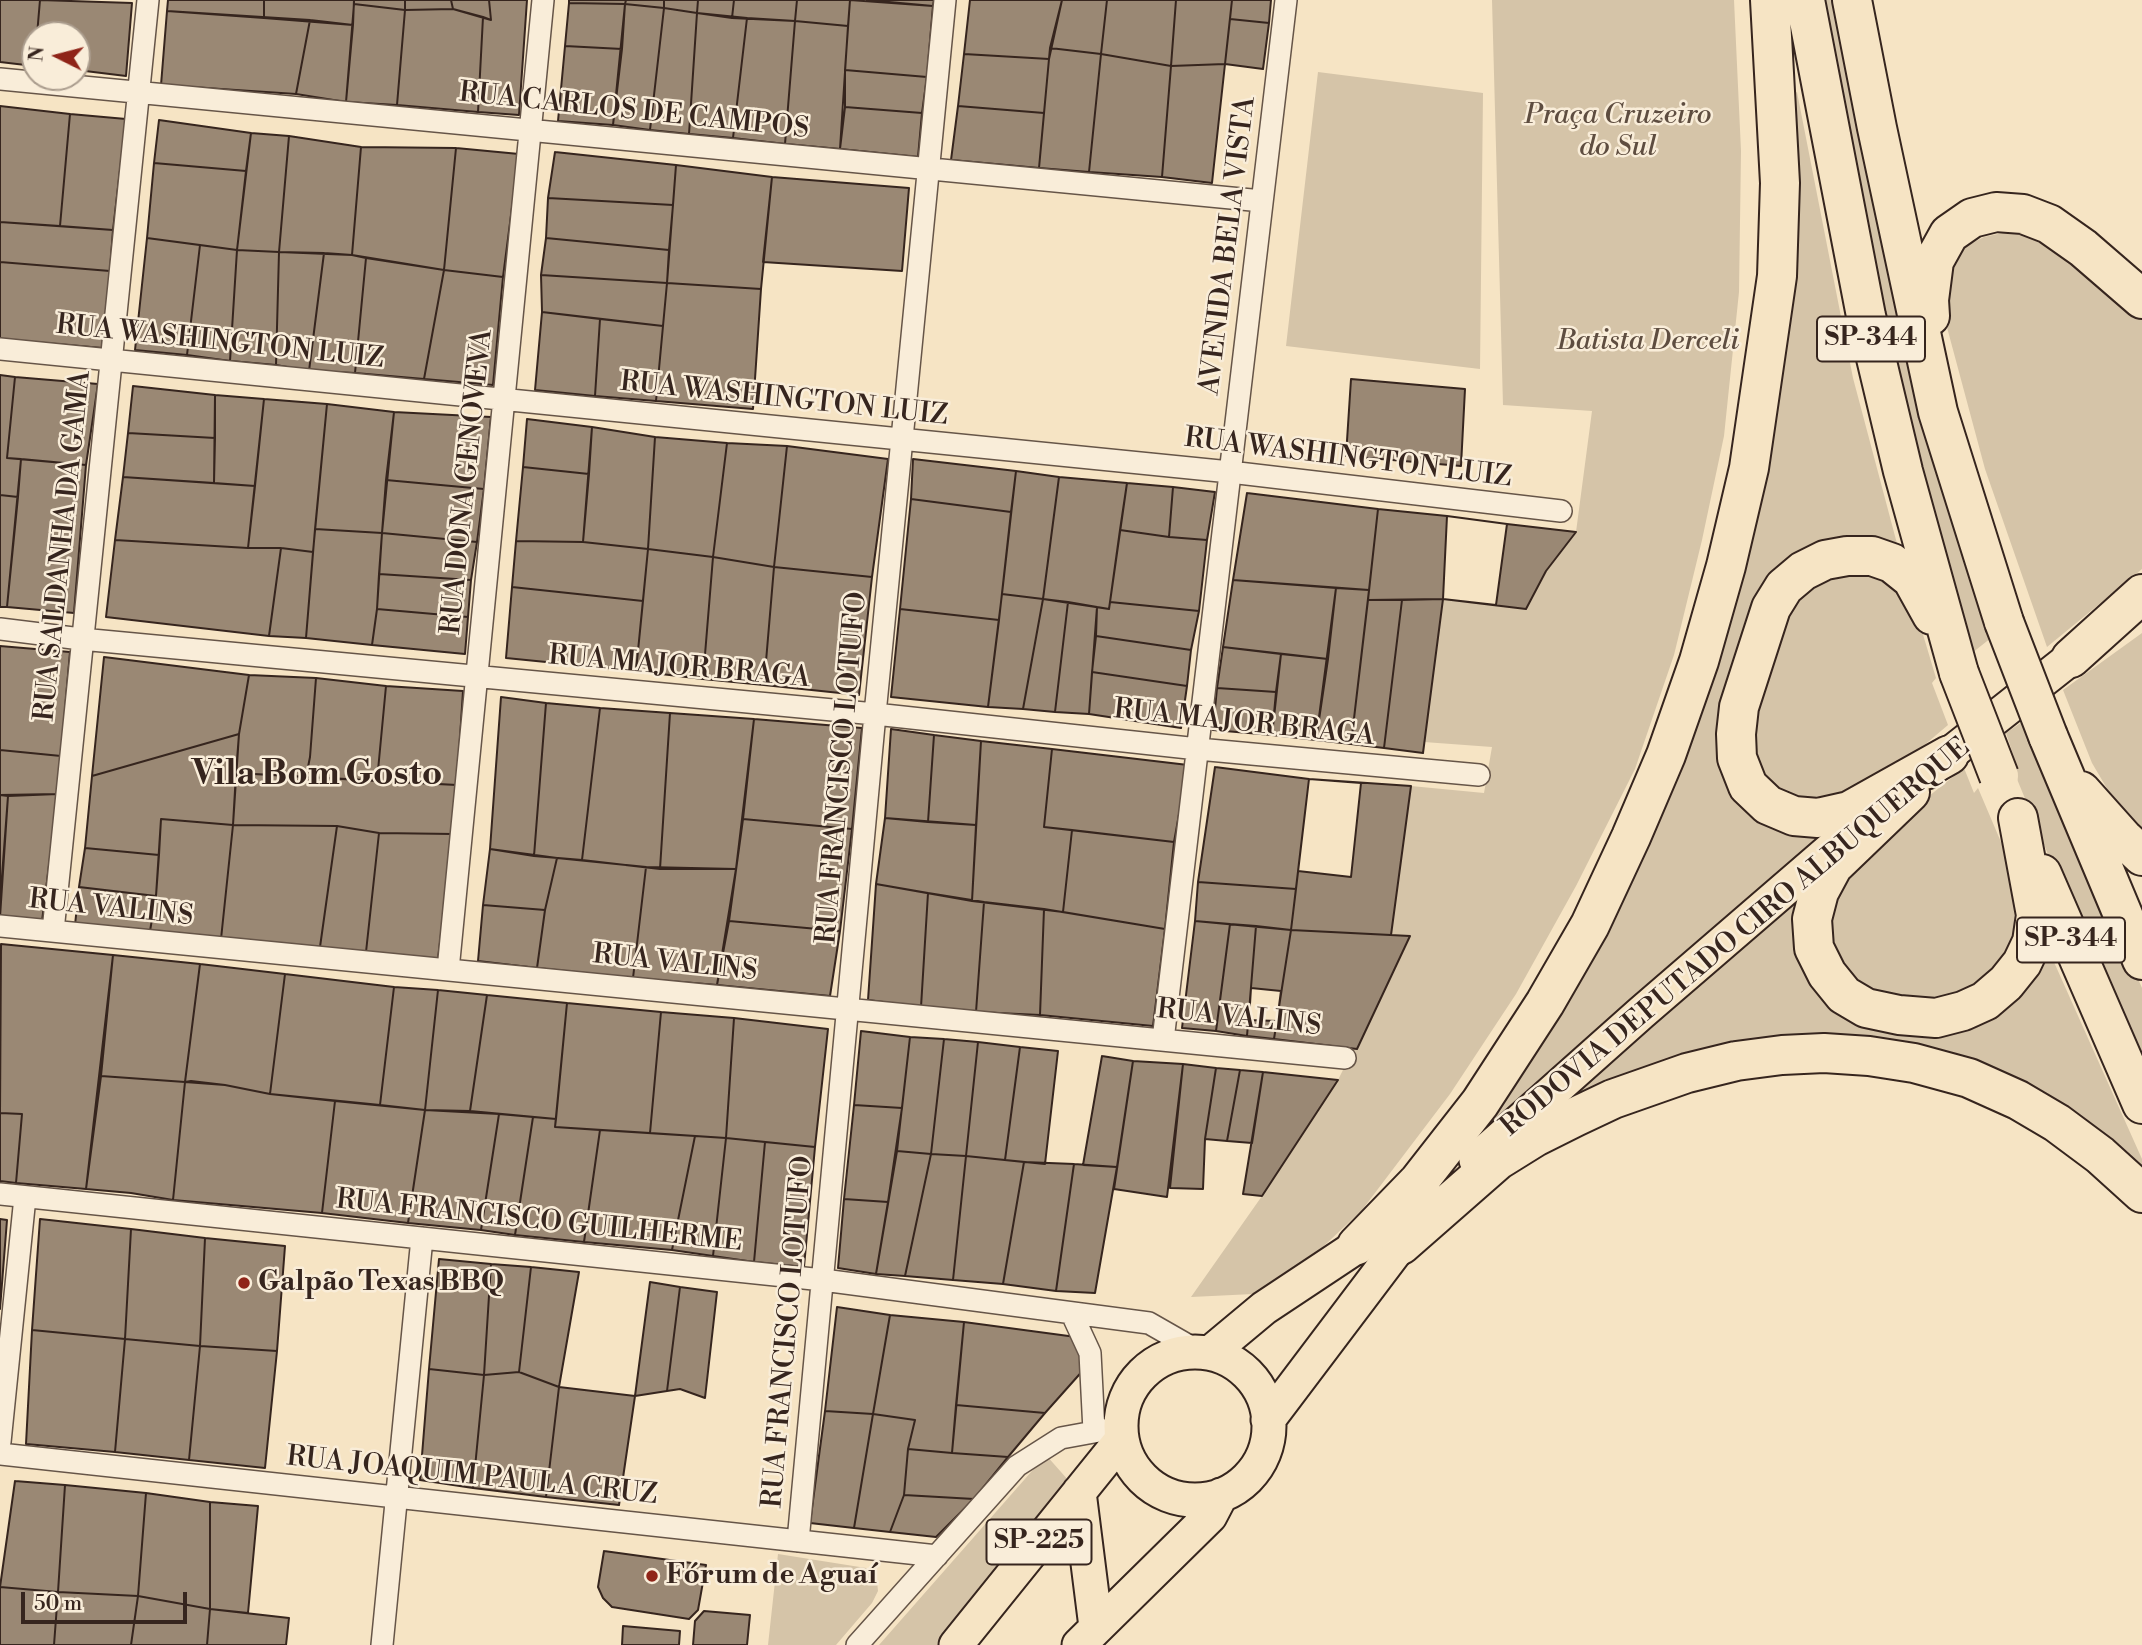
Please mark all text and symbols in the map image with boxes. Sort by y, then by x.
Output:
north arrow [21,21,91,91]
text: N [24,45,50,63]
street label: RUA CARLOS DE CAMPOS [457,77,811,147]
street label: AVENIDA BELA VISTA [1194,95,1264,397]
park label: Praça Cruzeiro do Sul [1525,99,1711,165]
street label: RUA WASHINGTON LUIZ [54,309,386,377]
road number: SP-344 [1817,316,1925,362]
park label: Batista Derceli [1557,325,1739,359]
street label: RUA DONA GENOVEVA [435,328,501,636]
street label: RUA WASHINGTON LUIZ [618,366,950,434]
street label: RUA SALDANHA DA GAMA [29,369,99,723]
street label: RUA WASHINGTON LUIZ [1182,422,1514,496]
street label: RUA FRANCISCO LOTUFO [811,590,875,946]
street label: RUA MAJOR BRAGA [547,640,811,696]
street label: RUA MAJOR BRAGA [1112,694,1376,754]
street label: RODOVIA DEPUTADO CIRO ALBUQUERQUE [1495,732,1977,1144]
district label: Vila Bom Gosto [192,755,442,797]
street label: RUA VALINS [27,884,195,934]
road number: SP-344 [2017,917,2125,962]
street label: RUA VALINS [591,939,759,989]
street label: RUA VALINS [1155,994,1323,1044]
street label: RUA FRANCISCO LOTUFO [757,1154,821,1510]
street label: RUA FRANCISCO GUILHERME [334,1184,744,1260]
place label: Galpão Texas BBQ [258,1266,504,1300]
marker: Galpão Texas BBQ [236,1275,252,1291]
street label: RUA JOAQUIM PAULA CRUZ [285,1441,659,1513]
road number: SP-225 [986,1520,1092,1564]
place label: Fórum de Aguaí [666,1559,877,1593]
marker: Fórum de Aguaí [644,1568,660,1584]
scale bar [24,1578,191,1622]
text: 50 m [34,1591,82,1617]

